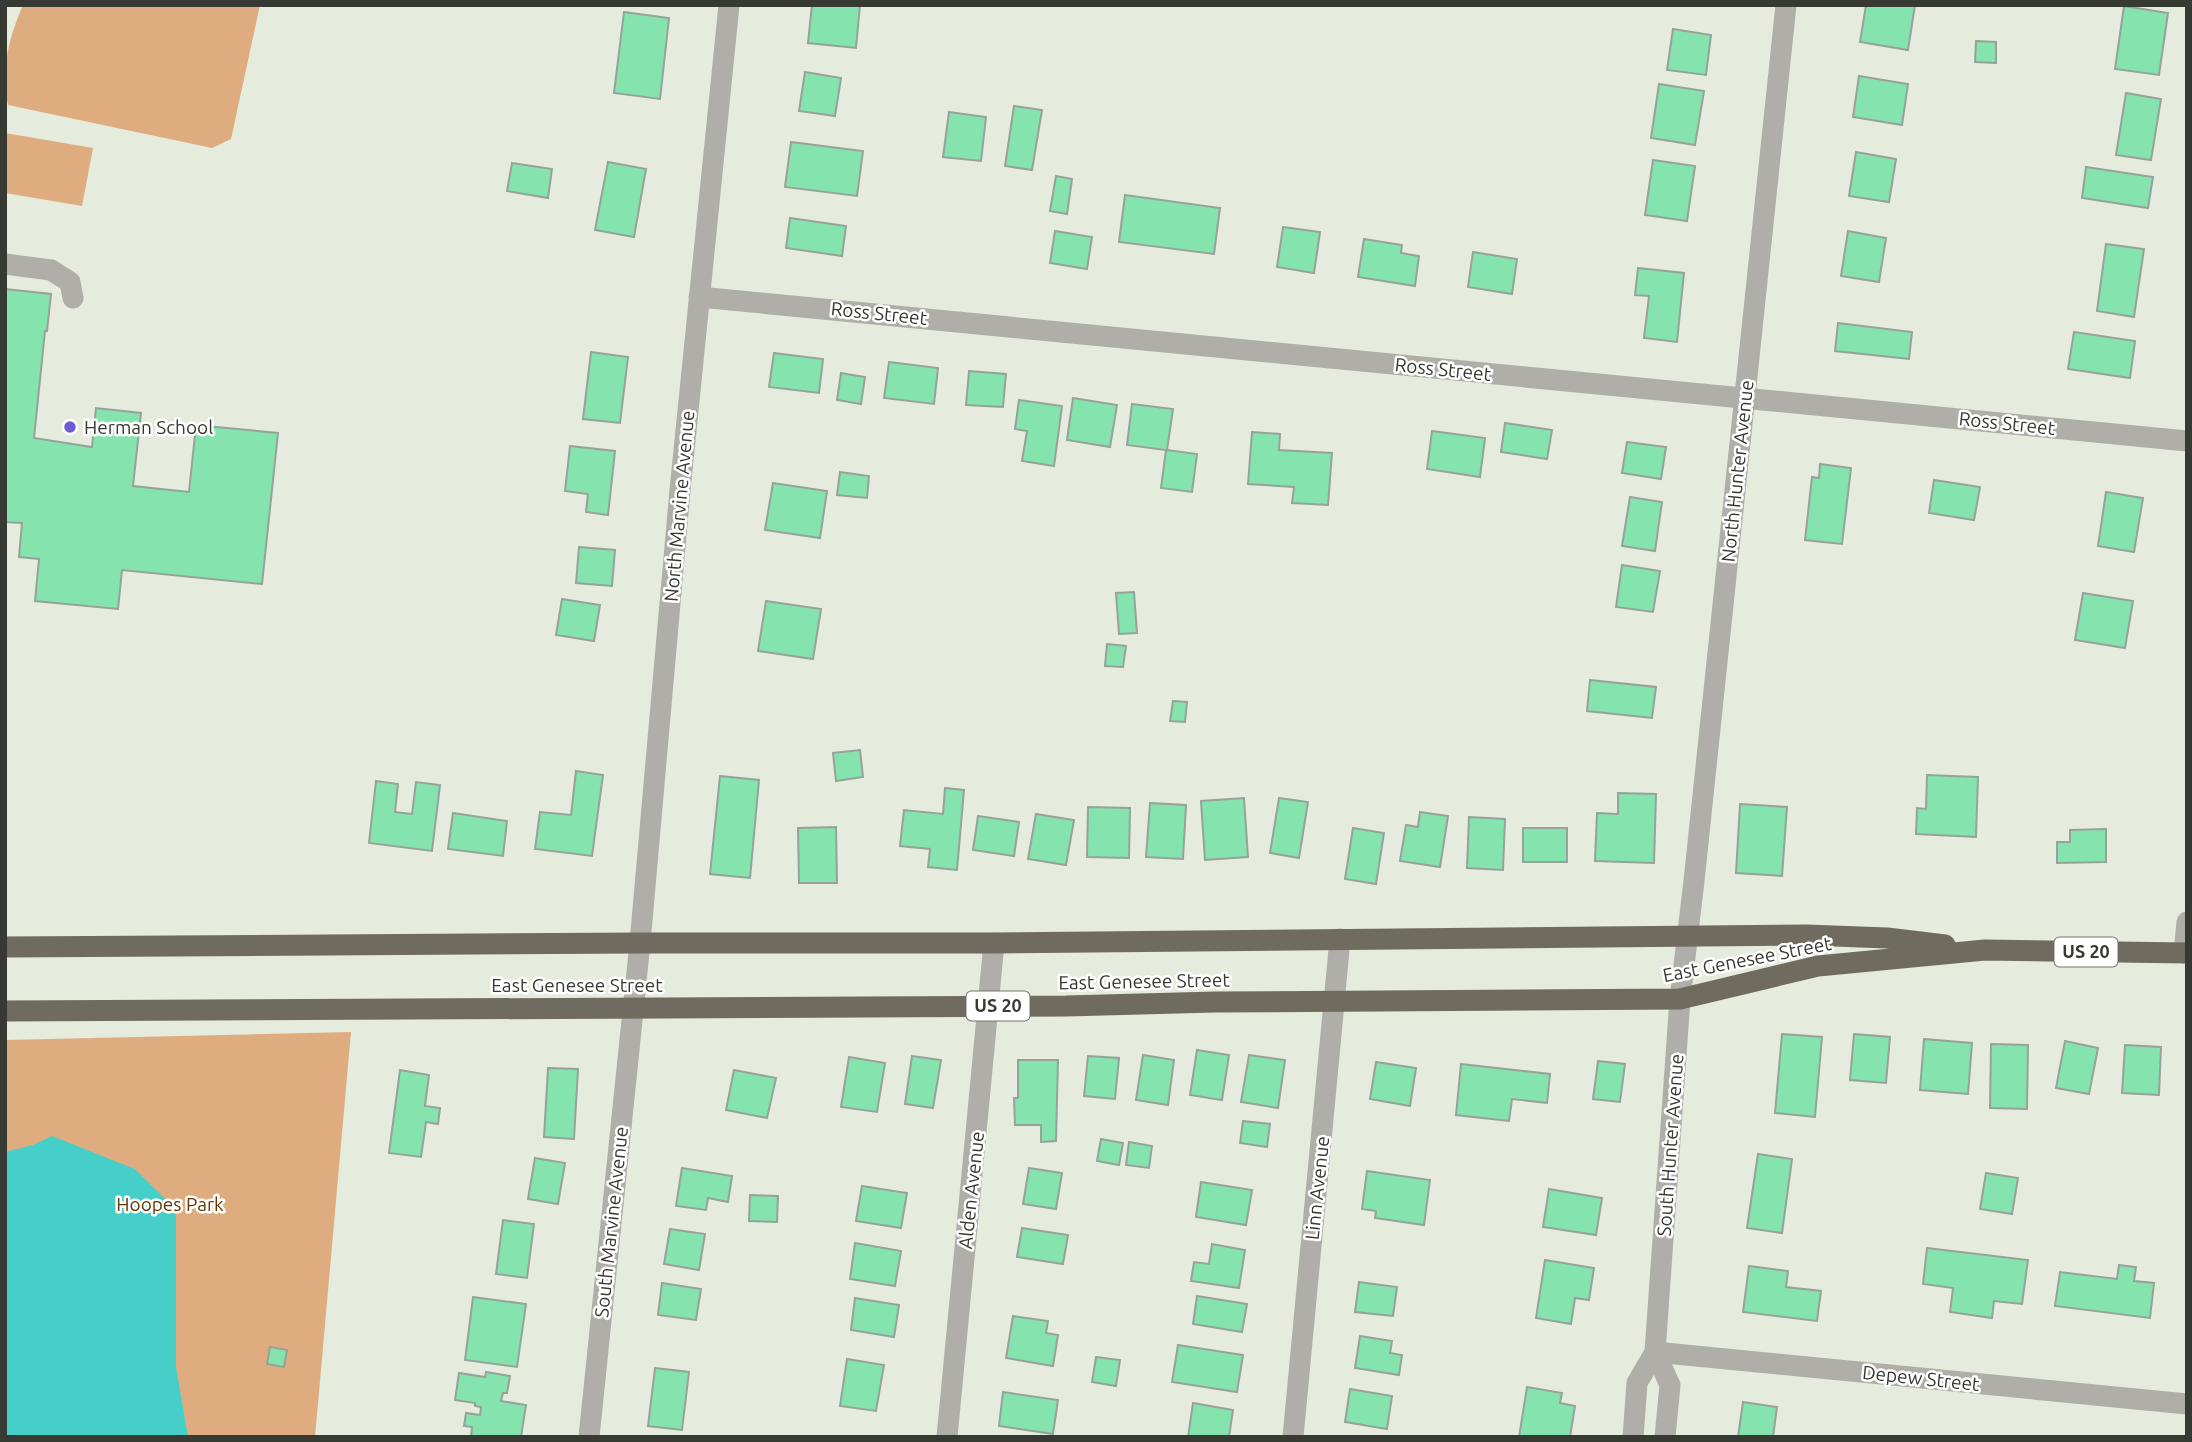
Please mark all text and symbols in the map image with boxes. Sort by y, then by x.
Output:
street label: Ross Street [830,297,929,329]
street label: Ross Street [1394,353,1493,385]
street label: North Hunter Avenue [1716,379,1758,563]
street label: Ross Street [1958,407,2057,439]
street label: North Marvine Avenue [660,409,698,603]
place label: Herman School [84,416,213,438]
marker: Herman School [62,419,78,435]
street label: East Genesee Street [1661,932,1834,986]
road number: US 20 [2054,937,2118,967]
street label: East Genesee Street [1058,968,1230,993]
street label: East Genesee Street [491,974,663,996]
road number: US 20 [967,992,1030,1021]
street label: South Hunter Avenue [1653,1053,1687,1237]
street label: South Marvine Avenue [590,1125,632,1319]
street label: Alden Avenue [954,1130,988,1250]
street label: Linn Avenue [1301,1135,1333,1241]
park label: Hoopes Park [116,1193,224,1215]
street label: Depew Street [1861,1361,1981,1395]

